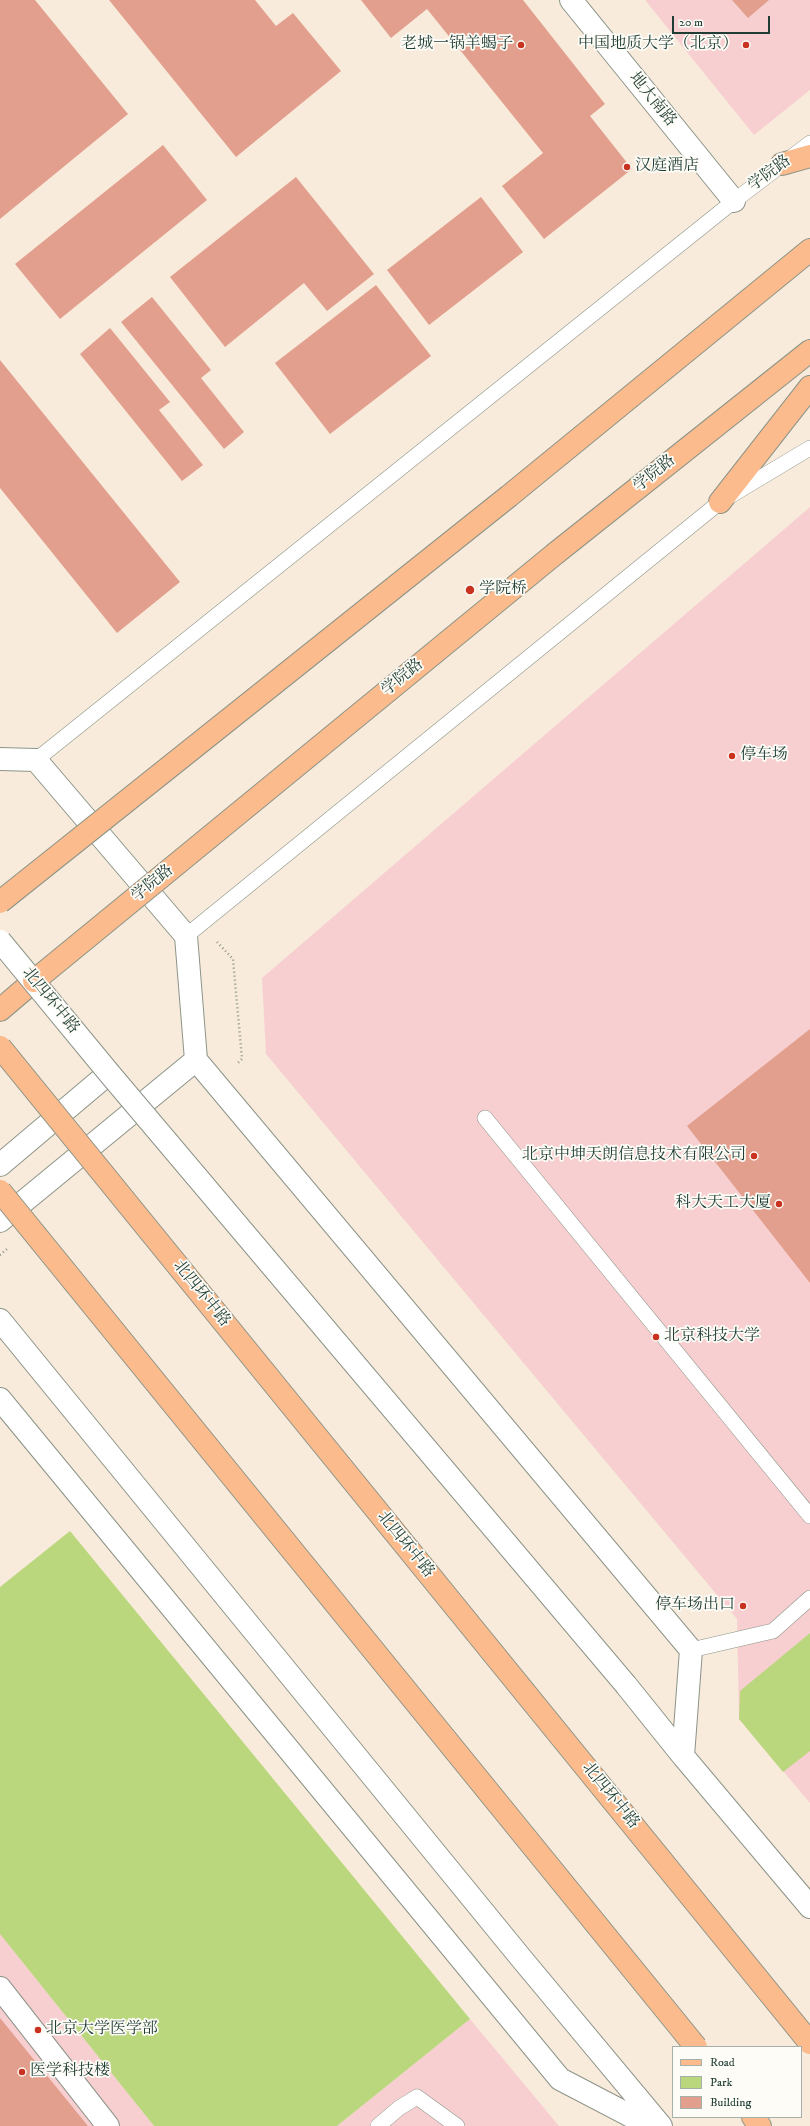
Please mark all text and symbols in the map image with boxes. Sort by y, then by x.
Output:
scale bar [674,8,772,34]
text: 20 m [679,15,703,30]
place label: 老城一锅羊蝎子 [401,35,513,55]
place label: 中国地质大学（北京） [578,35,738,55]
marker: 老城一锅羊蝎子 [516,40,526,50]
marker: 中国地质大学（北京） [741,40,751,50]
street label: 地大南路 [624,69,680,131]
street label: 学院路 [745,152,795,196]
place label: 汉庭酒店 [635,157,699,177]
marker: 汉庭酒店 [622,162,632,172]
street label: 学院路 [630,451,680,497]
place label: 学院桥 [479,580,527,600]
marker: 学院桥 [464,584,476,596]
street label: 学院路 [378,655,428,701]
place label: 停车场 [740,746,788,766]
marker: 停车场 [727,751,737,761]
street label: 学院路 [128,861,178,907]
street label: 北四环中路 [17,964,83,1038]
place label: 北京中坤天朗信息技术有限公司 [522,1146,746,1166]
marker: 北京中坤天朗信息技术有限公司 [749,1151,759,1161]
place label: 科大天工大厦 [675,1194,771,1214]
marker: 科大天工大厦 [774,1199,784,1209]
street label: 北四环中路 [168,1257,234,1331]
place label: 北京科技大学 [664,1327,760,1347]
marker: 北京科技大学 [651,1332,661,1342]
street label: 北四环中路 [372,1508,438,1582]
place label: 停车场出口 [655,1596,735,1616]
marker: 停车场出口 [738,1601,748,1611]
street label: 北四环中路 [577,1759,643,1833]
place label: 北京大学医学部 [46,2020,158,2040]
marker: 北京大学医学部 [33,2025,43,2035]
legend [672,2046,802,2118]
text: Road [710,2055,735,2070]
place label: 医学科技楼 [30,2062,110,2082]
marker: 医学科技楼 [17,2067,27,2077]
text: Park [710,2075,732,2090]
text: Building [710,2095,751,2110]

